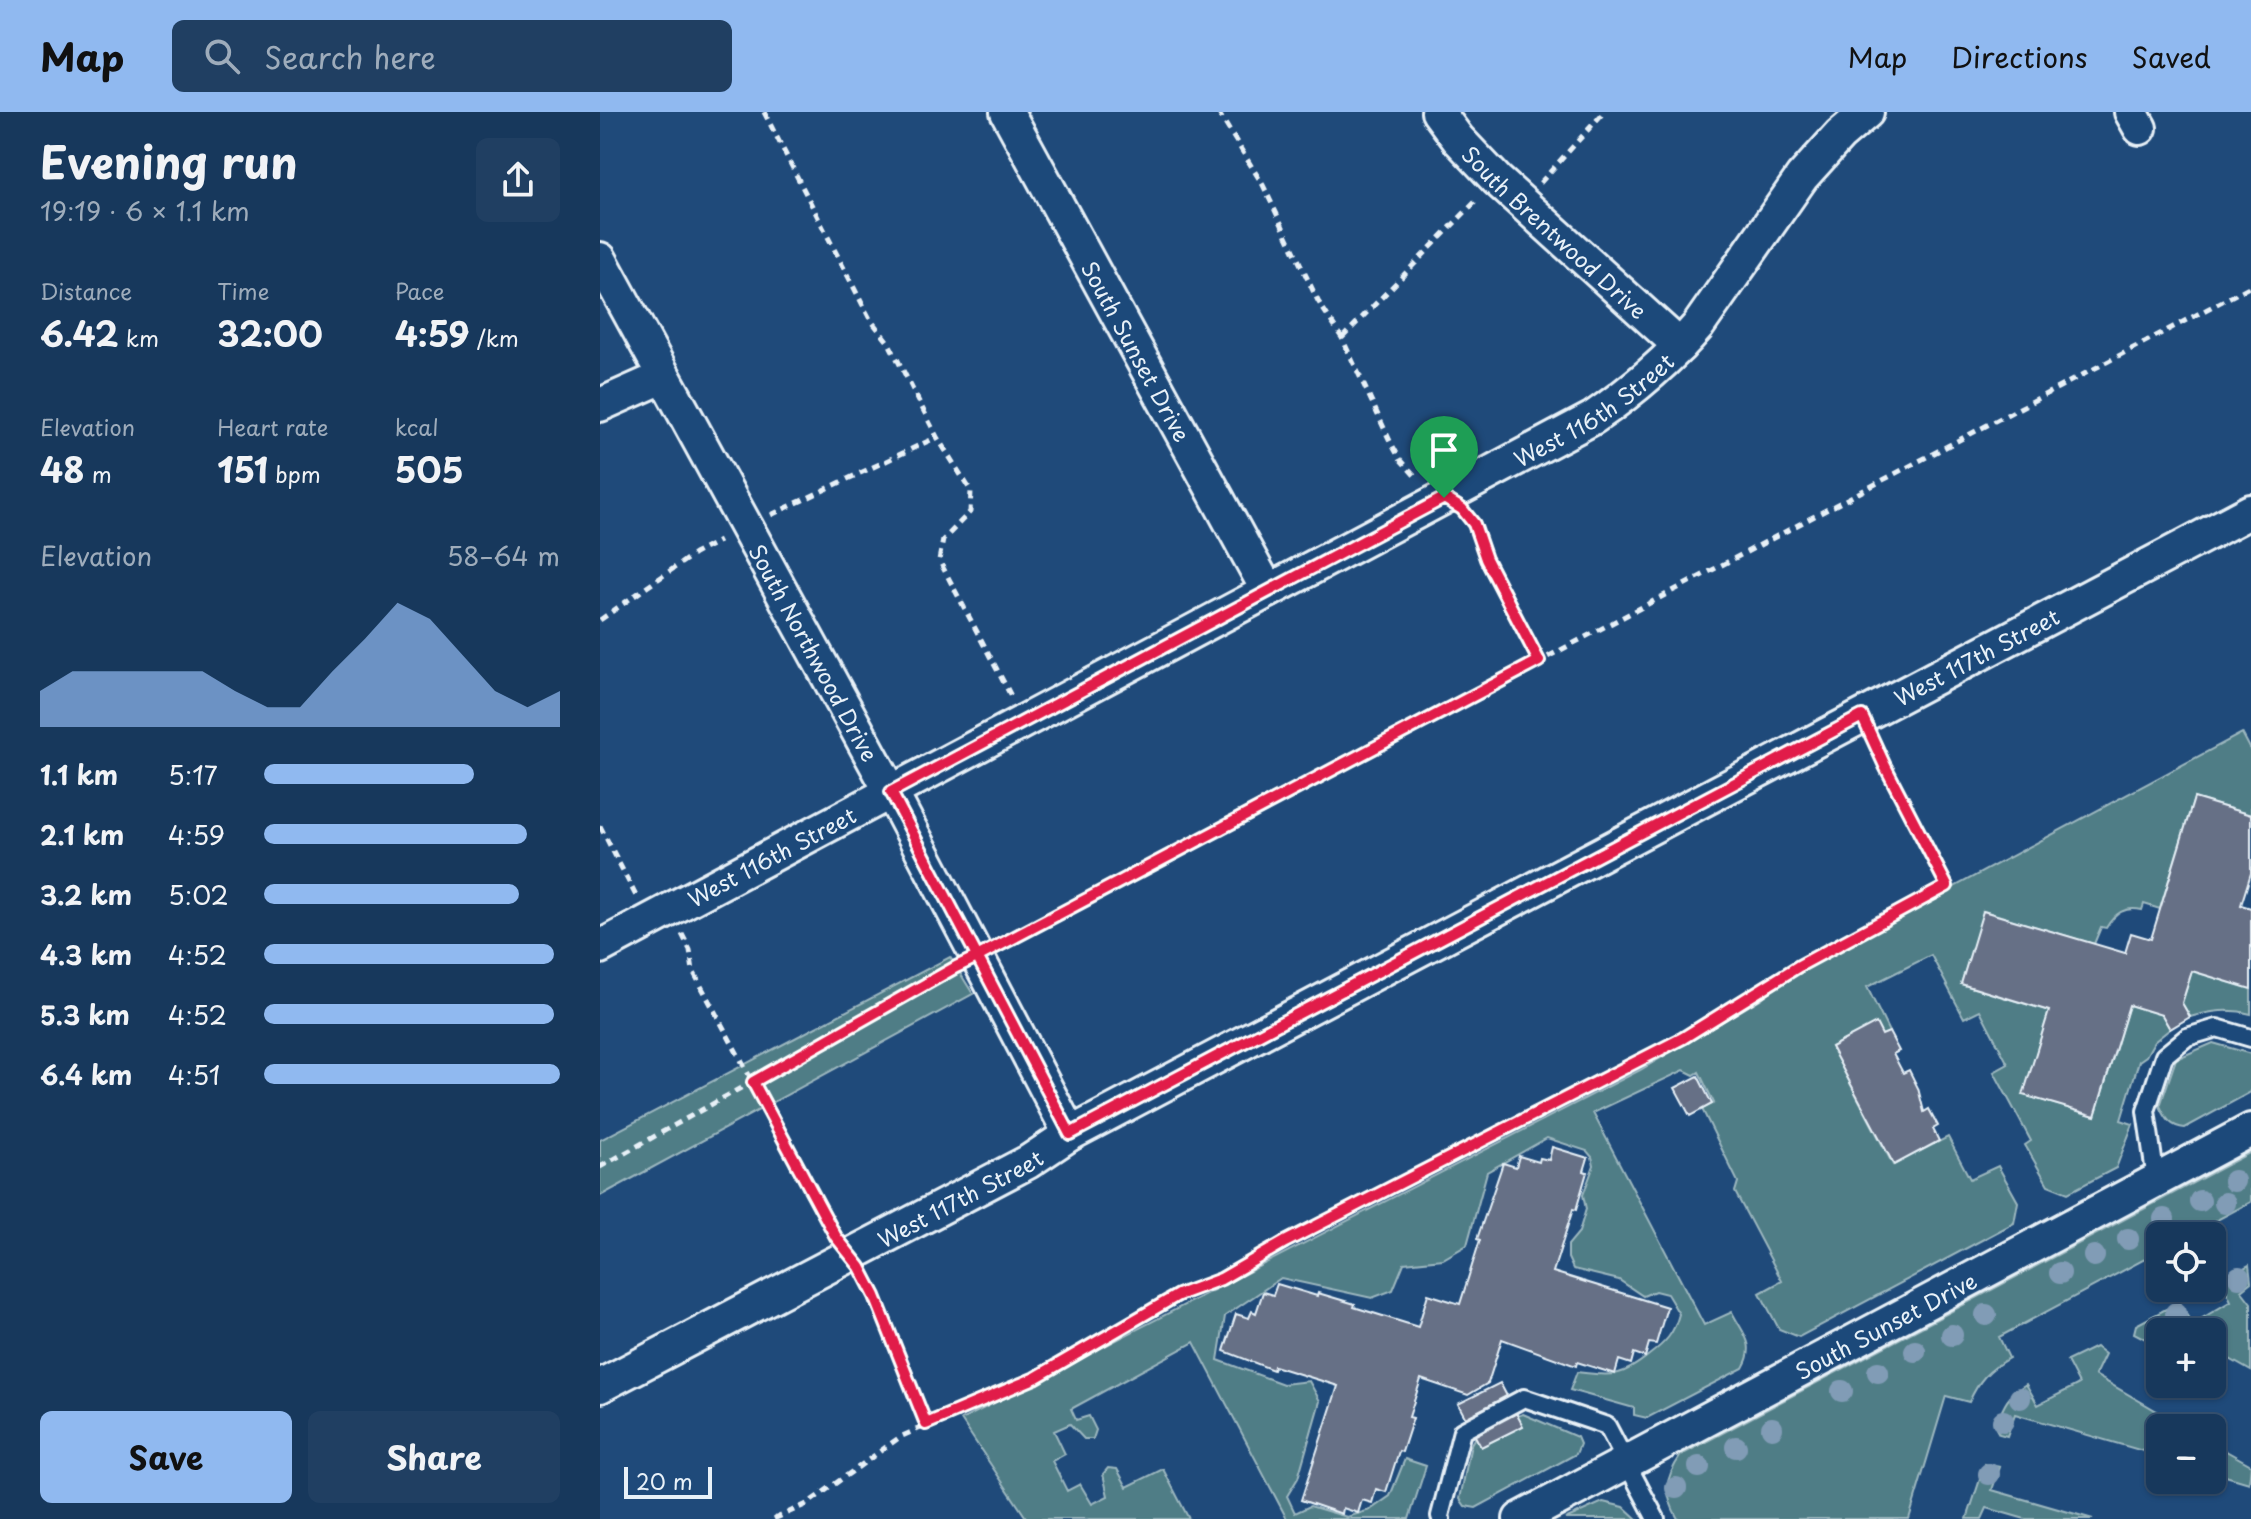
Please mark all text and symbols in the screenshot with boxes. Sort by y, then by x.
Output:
search box [172,20,732,92]
text: Map [40,28,124,85]
icon: search [200,34,244,78]
text: Search here [264,34,436,79]
text: Map [1848,35,1907,78]
text: Directions [1951,35,2088,78]
text: Saved [2132,35,2211,78]
text: Evening run [40,128,298,194]
street label: South Brentwood Drive [1455,137,1655,326]
button: share [476,138,560,222]
text: 19:19 · 6 × 1.1 km [40,191,250,230]
street label: South Sunset Drive [1074,255,1200,447]
text: Distance [40,274,132,307]
text: Time [217,274,269,307]
text: Pace [395,274,444,307]
text: 6.42 [40,307,119,359]
text: 32:00 [217,307,323,359]
text: 4:59 [395,307,470,359]
text: km [119,321,159,354]
text: /km [470,321,519,354]
street label: West 116th Street [1507,345,1681,474]
text: Elevation [40,410,135,443]
text: Heart rate [217,410,328,443]
text: kcal [395,410,439,443]
pin [1410,416,1478,498]
icon: arrive [1422,428,1466,472]
text: 48 [40,443,85,495]
text: 151 [217,443,268,495]
text: 505 [395,443,464,495]
text: m [85,457,112,490]
text: bpm [268,457,321,490]
text: Elevation [40,536,152,575]
text: 58–64 m [447,536,560,575]
street label: South Northwood Drive [742,538,887,767]
street label: West 117th Street [1888,599,2065,713]
text: 1.1 km [40,755,118,794]
text: 5:17 [168,755,218,794]
street label: West 116th Street [681,797,861,914]
text: 2.1 km [40,815,124,854]
text: 4:59 [168,815,225,854]
text: 3.2 km [40,875,132,914]
text: 5:02 [168,875,229,914]
text: 4.3 km [40,935,132,974]
text: 4:52 [168,935,227,974]
text: 5.3 km [40,995,130,1034]
text: 4:52 [168,995,227,1034]
text: 6.4 km [40,1055,132,1094]
text: 4:51 [168,1055,220,1094]
street label: West 117th Street [871,1140,1049,1255]
map controls [2146,1222,2226,1494]
button: locate [2146,1222,2226,1302]
street label: South Sunset Drive [1789,1263,1982,1386]
button: + [2146,1318,2226,1398]
button: Save [40,1411,292,1503]
button: Share [308,1411,560,1503]
button: − [2146,1414,2226,1494]
scale bar [624,1463,712,1499]
text: 20 m [636,1464,693,1497]

